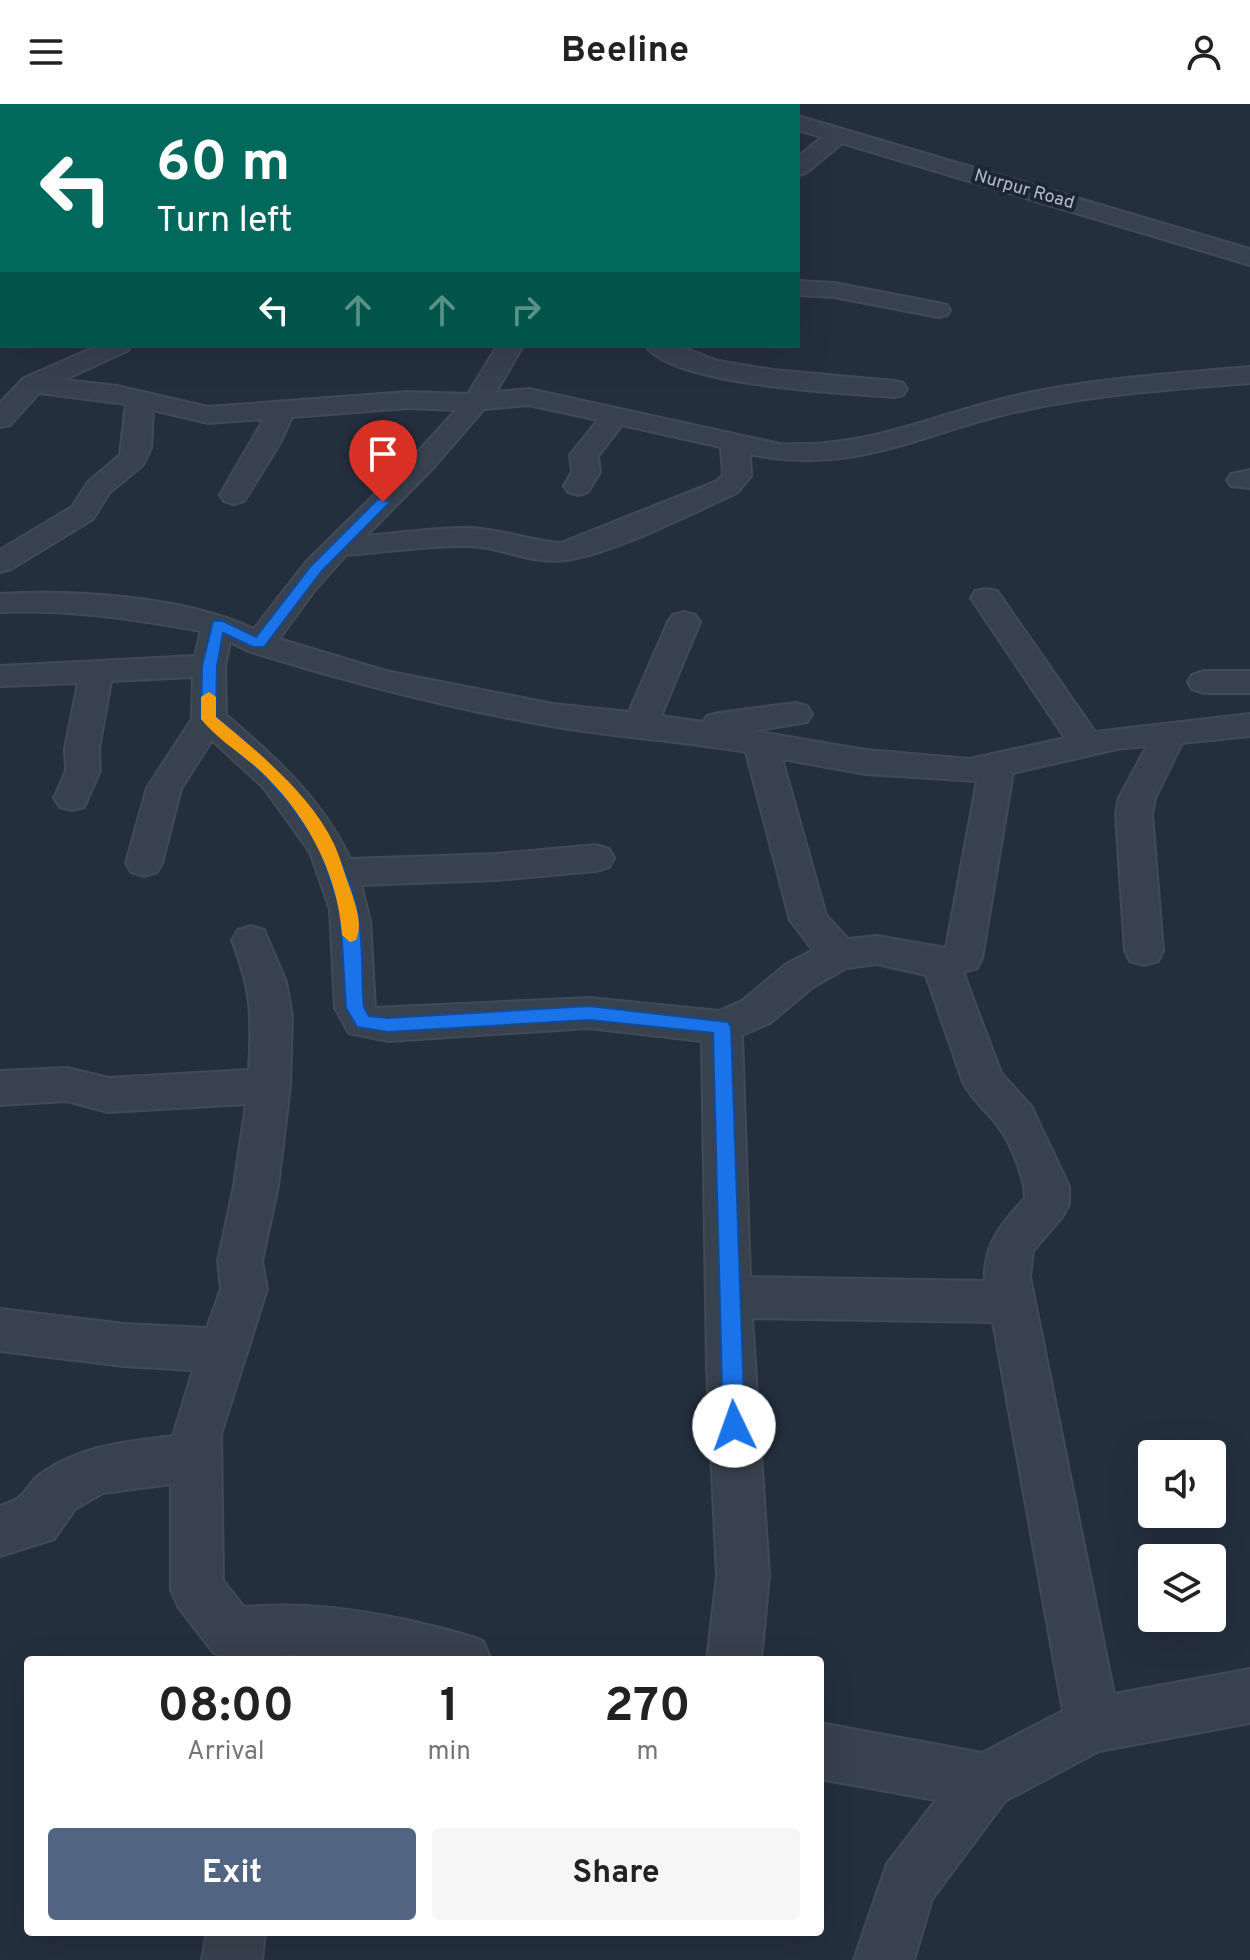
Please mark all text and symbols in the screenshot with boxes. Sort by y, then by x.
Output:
text: Beeline [561,29,689,75]
icon: menu [24,30,68,74]
icon: person [1182,30,1226,74]
text: 60 m [156,130,290,200]
icon: left [24,136,128,240]
street label: Nurpur Road [971,165,1077,215]
text: Turn left [156,199,293,245]
icon: left [252,288,296,332]
icon: ahead [336,288,380,332]
icon: ahead [420,288,464,332]
icon: right [504,288,548,332]
pin [349,420,417,502]
icon: arrive [361,432,405,476]
position arrow [692,1384,776,1468]
map controls [1138,1440,1226,1632]
button: sound [1138,1440,1226,1528]
button: layers [1138,1544,1226,1632]
text: 08:00 [157,1678,294,1738]
text: 1 [440,1678,459,1738]
text: 270 [604,1678,691,1738]
text: Arrival [187,1736,265,1769]
text: min [428,1736,471,1769]
text: m [636,1736,658,1769]
button: Exit [48,1828,416,1920]
button: Share [432,1828,800,1920]

